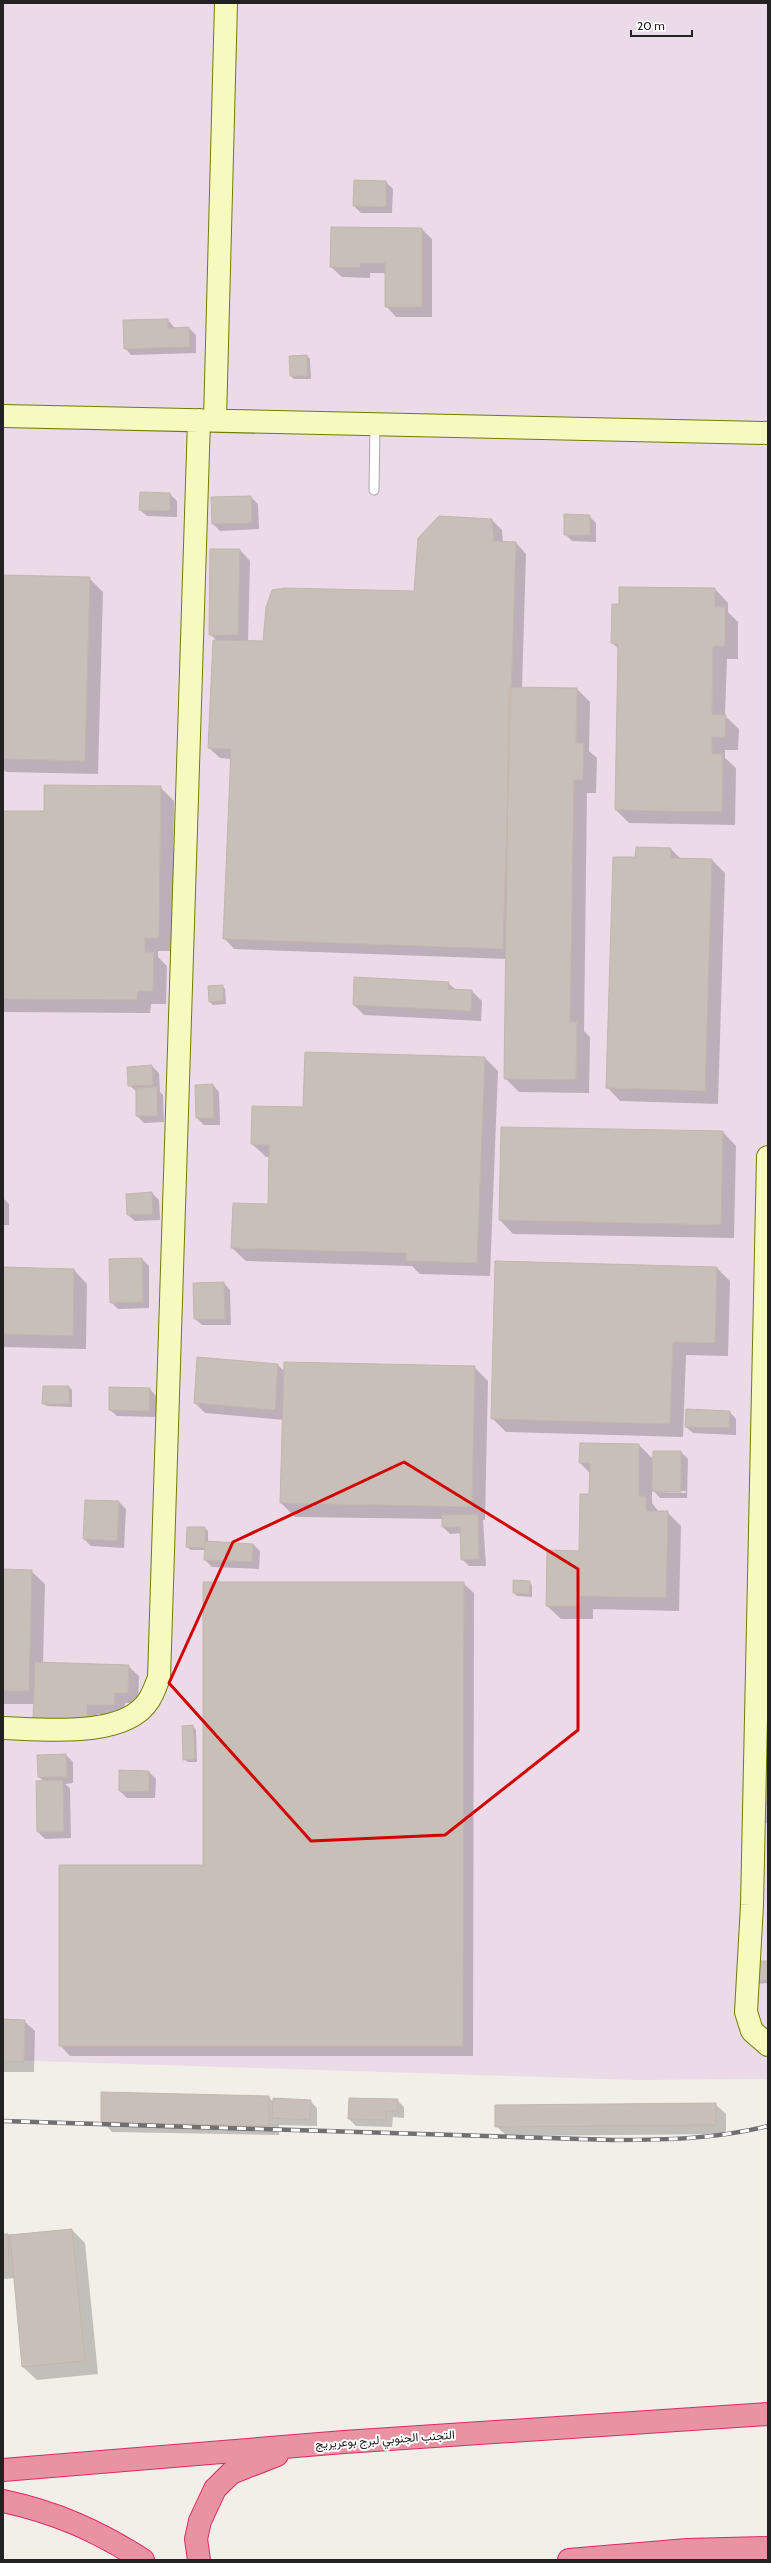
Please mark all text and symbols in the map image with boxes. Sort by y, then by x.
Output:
scale bar [631,12,692,38]
text: 20 m [637,18,665,33]
street label: التجنب الجنوبي لبرج بوعريريج [315,2427,455,2454]

